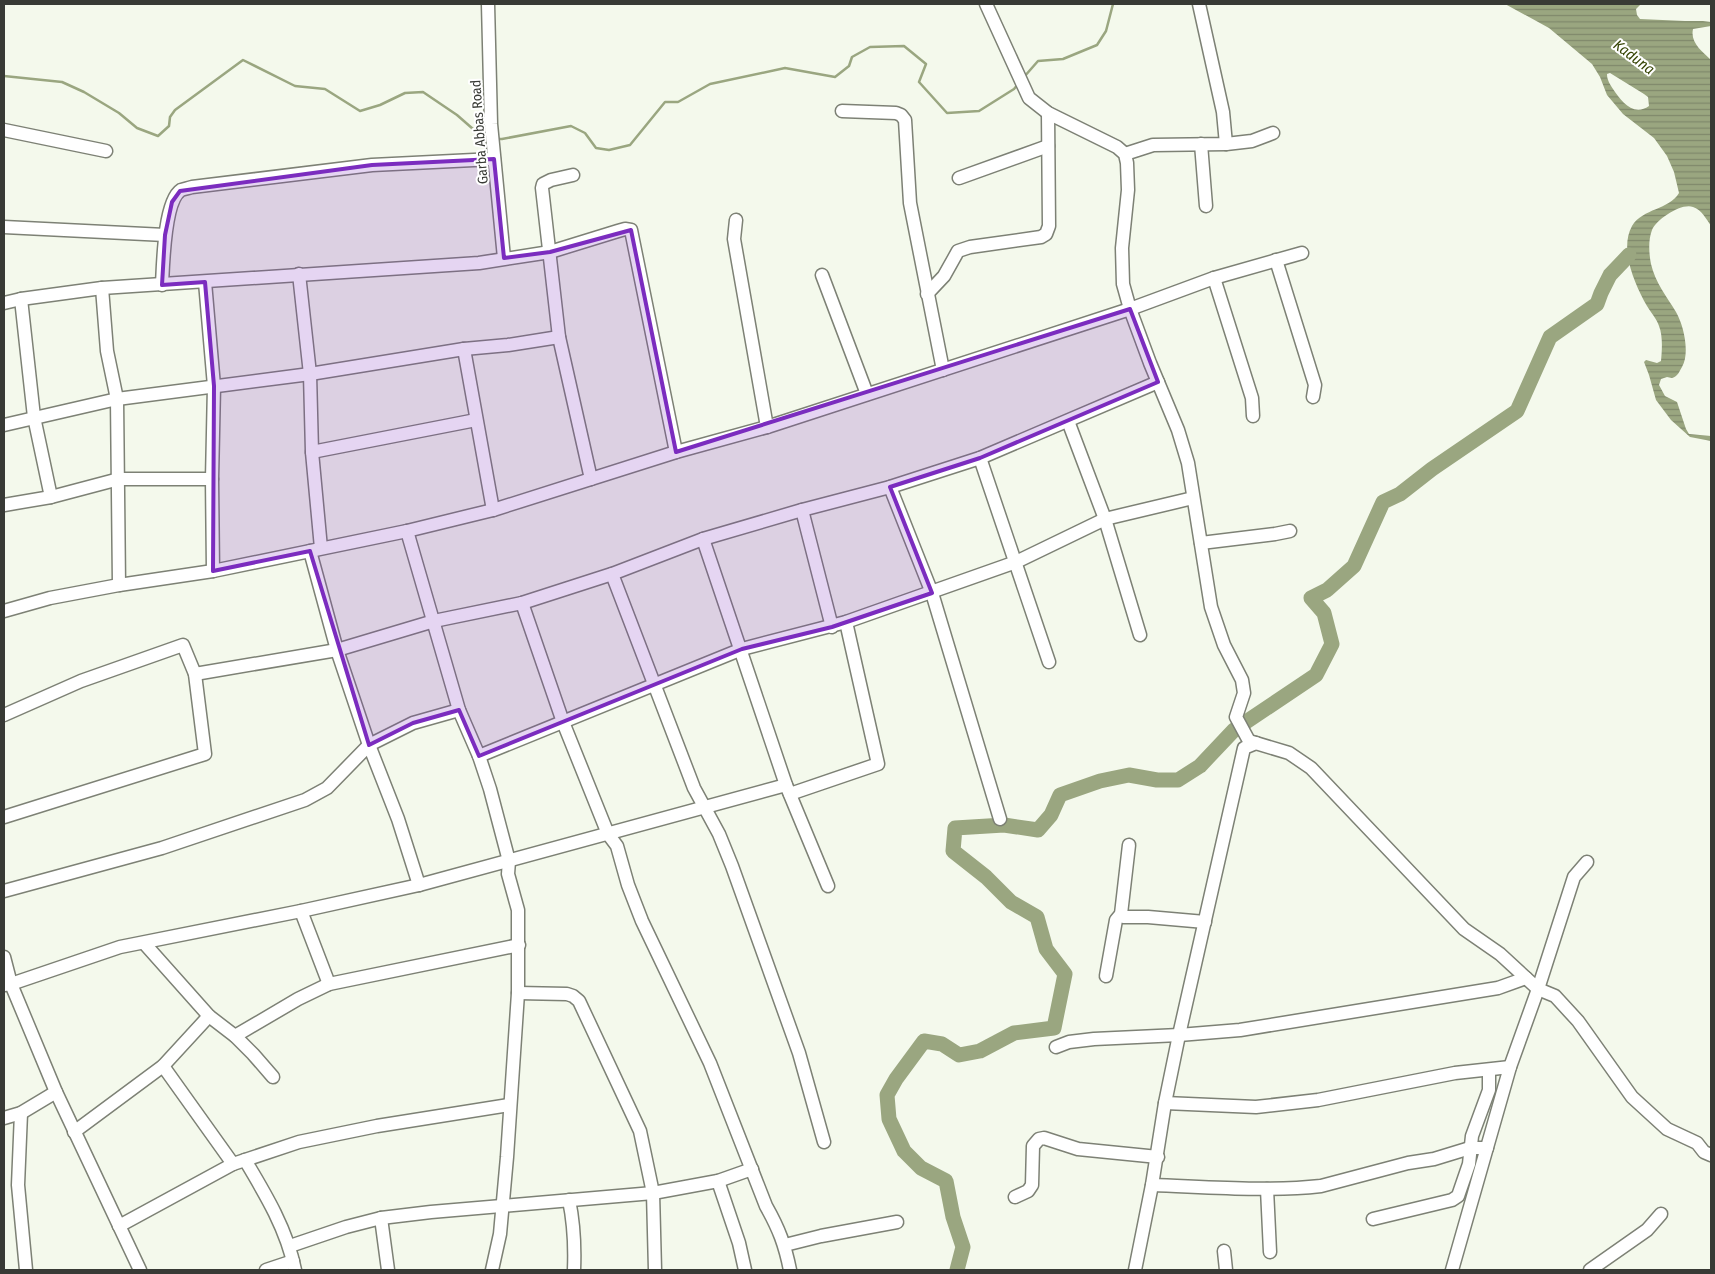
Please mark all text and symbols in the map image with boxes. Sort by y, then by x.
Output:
water label: Kaduna [1610,36,1658,78]
street label: Garba Abbas Road [467,79,492,185]

